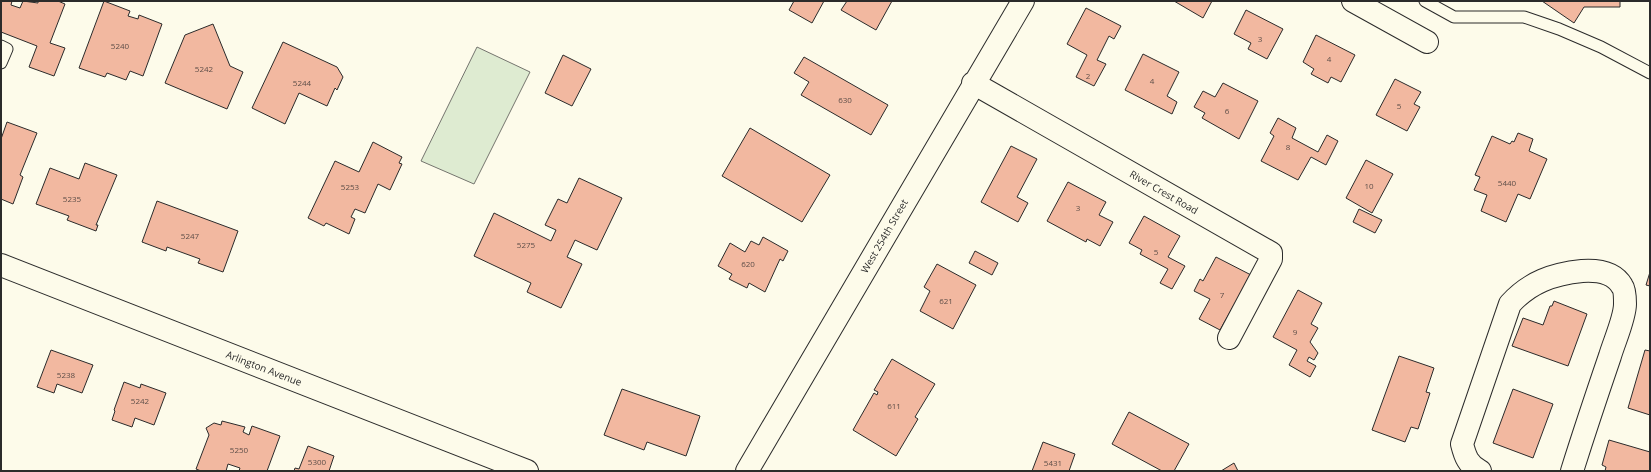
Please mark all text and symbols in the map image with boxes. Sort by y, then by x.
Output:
house number: 3 [1258,33,1263,44]
house number: 5240 [111,40,130,51]
house number: 4 [1327,53,1332,64]
house number: 5242 [195,63,214,74]
house number: 2 [1086,70,1091,81]
house number: 4 [1150,75,1155,86]
house number: 5244 [293,77,312,88]
house number: 630 [838,94,852,105]
house number: 5 [1397,100,1402,111]
house number: 6 [1225,105,1230,116]
house number: 8 [1286,141,1291,152]
street label: River Crest Road [1127,167,1201,217]
house number: 5440 [1498,177,1517,188]
house number: 10 [1364,180,1374,191]
house number: 5253 [341,181,360,192]
house number: 5235 [63,193,82,204]
street label: West 254th Street [857,196,911,276]
house number: 3 [1076,202,1081,213]
house number: 5247 [181,230,200,241]
house number: 5275 [517,239,536,250]
house number: 5 [1154,246,1159,257]
house number: 620 [741,258,755,269]
house number: 7 [1220,289,1225,300]
house number: 621 [939,295,953,306]
house number: 9 [1293,326,1298,337]
street label: Arlington Avenue [224,347,304,389]
house number: 5238 [57,369,76,380]
house number: 5242 [131,395,150,406]
house number: 611 [887,400,901,411]
house number: 5250 [230,444,249,455]
house number: 5300 [308,456,327,467]
house number: 5431 [1044,457,1062,468]

